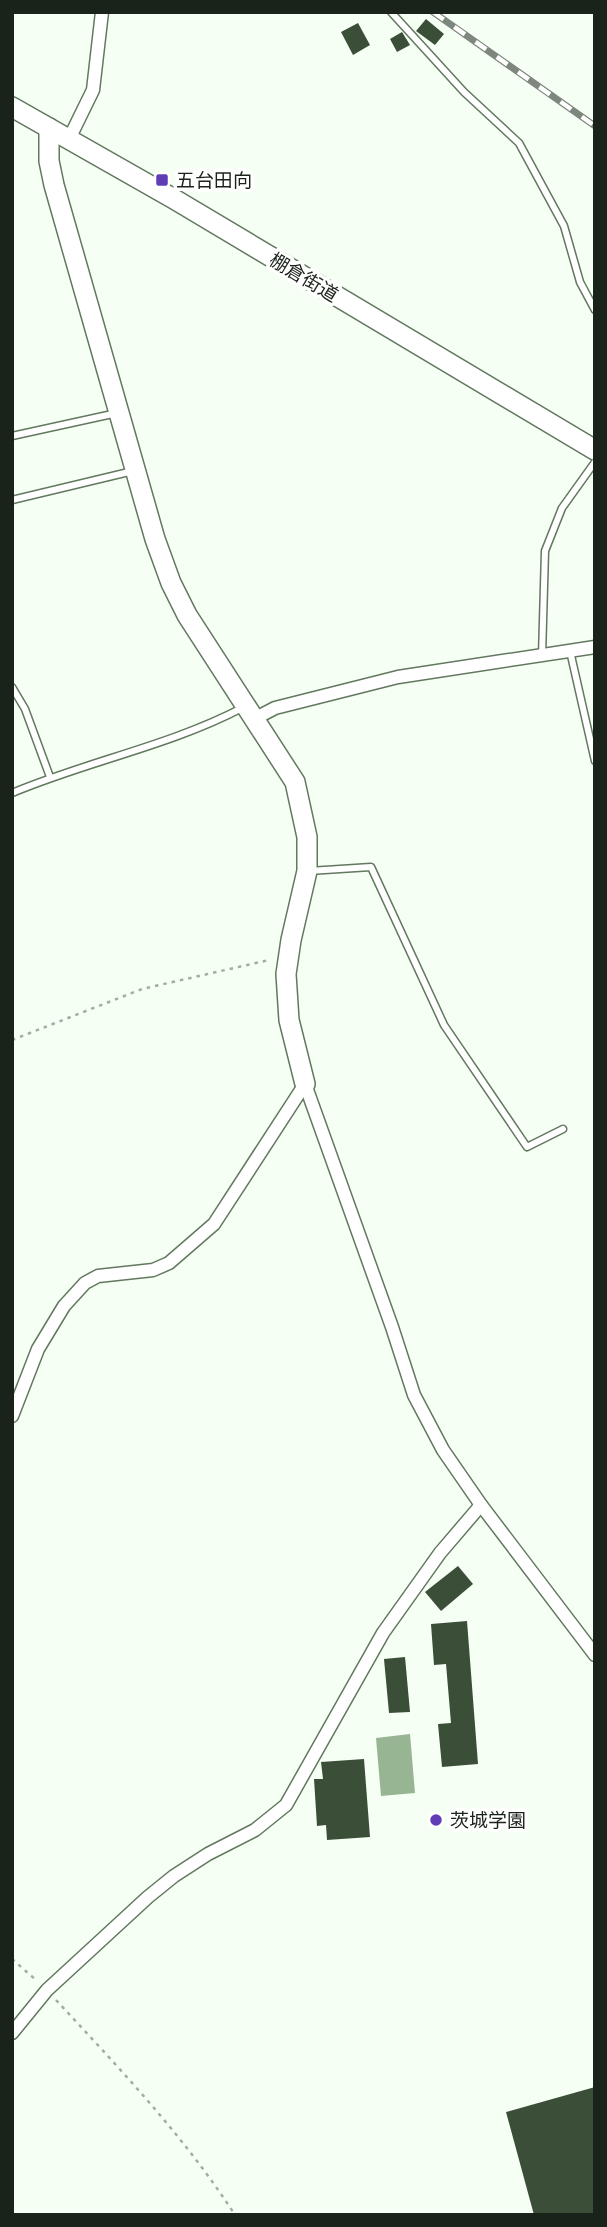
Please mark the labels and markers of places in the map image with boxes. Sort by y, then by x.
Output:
place label: 五台田向 [176,167,252,193]
marker: 五台田向 [154,172,170,188]
place label: 茨城学園 [450,1807,526,1833]
marker: 茨城学園 [428,1812,444,1828]

